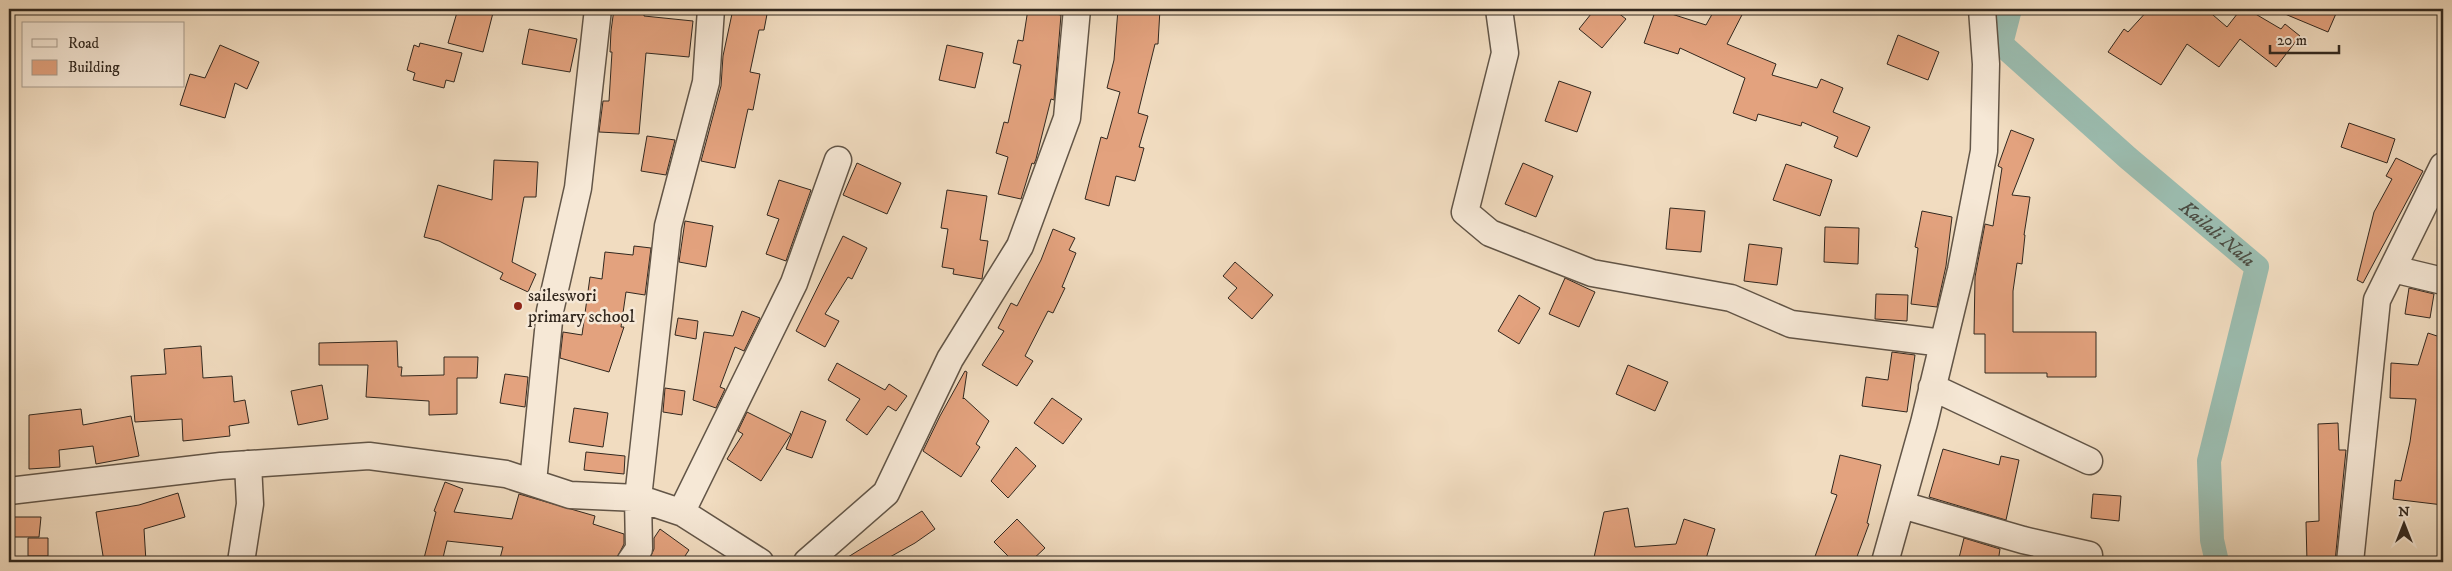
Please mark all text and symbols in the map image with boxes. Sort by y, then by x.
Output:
legend [22,22,185,88]
scale bar [2270,22,2338,54]
text: 20 m [2277,31,2307,50]
text: Road [68,34,100,53]
text: Building [68,58,120,77]
water label: Kailali Nala [2174,195,2260,272]
place label: saileswori primary school [527,285,635,328]
marker: saileswori primary school [512,300,524,312]
north arrow [2380,498,2430,548]
text: N [2398,503,2410,521]

